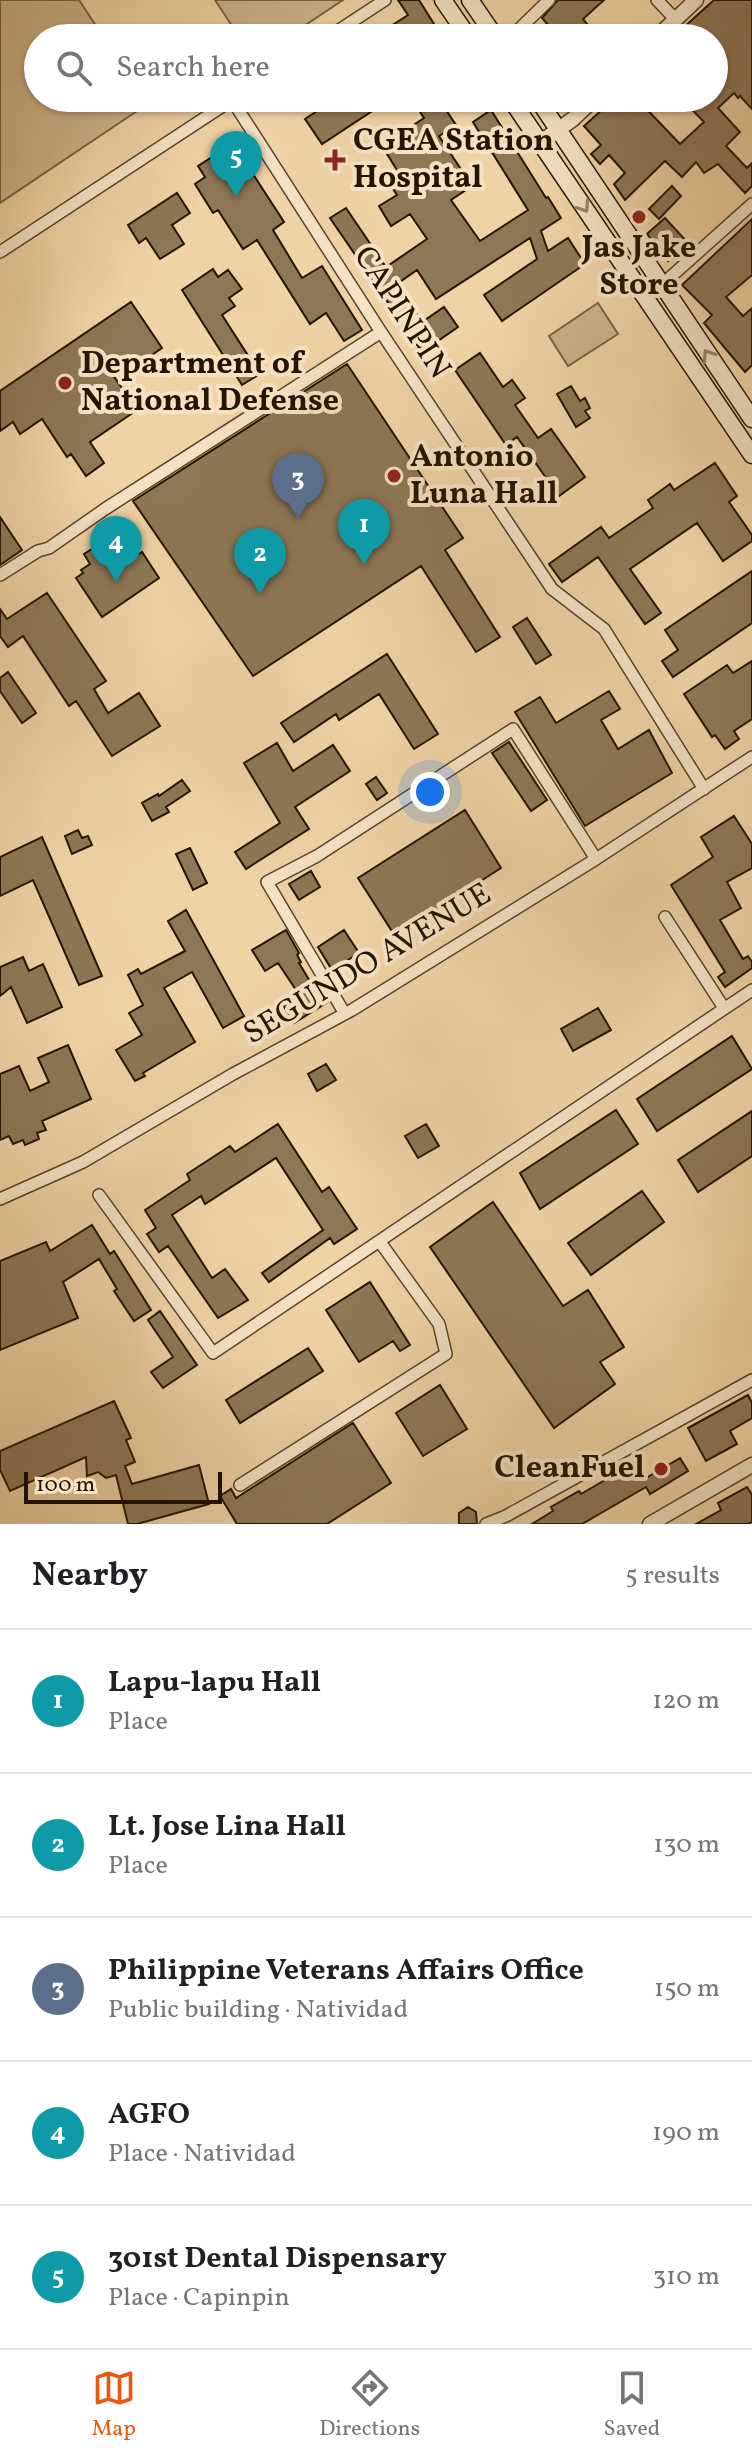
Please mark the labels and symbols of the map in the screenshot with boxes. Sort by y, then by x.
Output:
place label: CGEA Station Hospital [353,120,554,201]
pin: 5 [210,131,262,197]
marker: CGEA Station Hospital [324,149,346,171]
one-way arrow [574,198,589,212]
marker: Jas Jake Store [630,208,648,226]
place label: Jas Jake Store [581,227,696,308]
street label: CAPINPIN [342,238,460,388]
place label: Department of National Defense [81,343,339,424]
one-way arrow [703,349,718,363]
marker: Department of National Defense [56,374,74,392]
place label: Antonio Luna Hall [410,436,558,517]
pin: 3 [272,453,324,519]
marker: Antonio Luna Hall [385,467,403,485]
pin: 1 [338,499,390,565]
pin: 4 [90,516,142,582]
pin: 2 [234,528,286,594]
your location [410,772,450,812]
street label: SEGUNDO AVENUE [236,873,500,1057]
place label: CleanFuel [494,1447,645,1491]
marker: CleanFuel [652,1460,670,1478]
scale bar [24,1468,222,1504]

